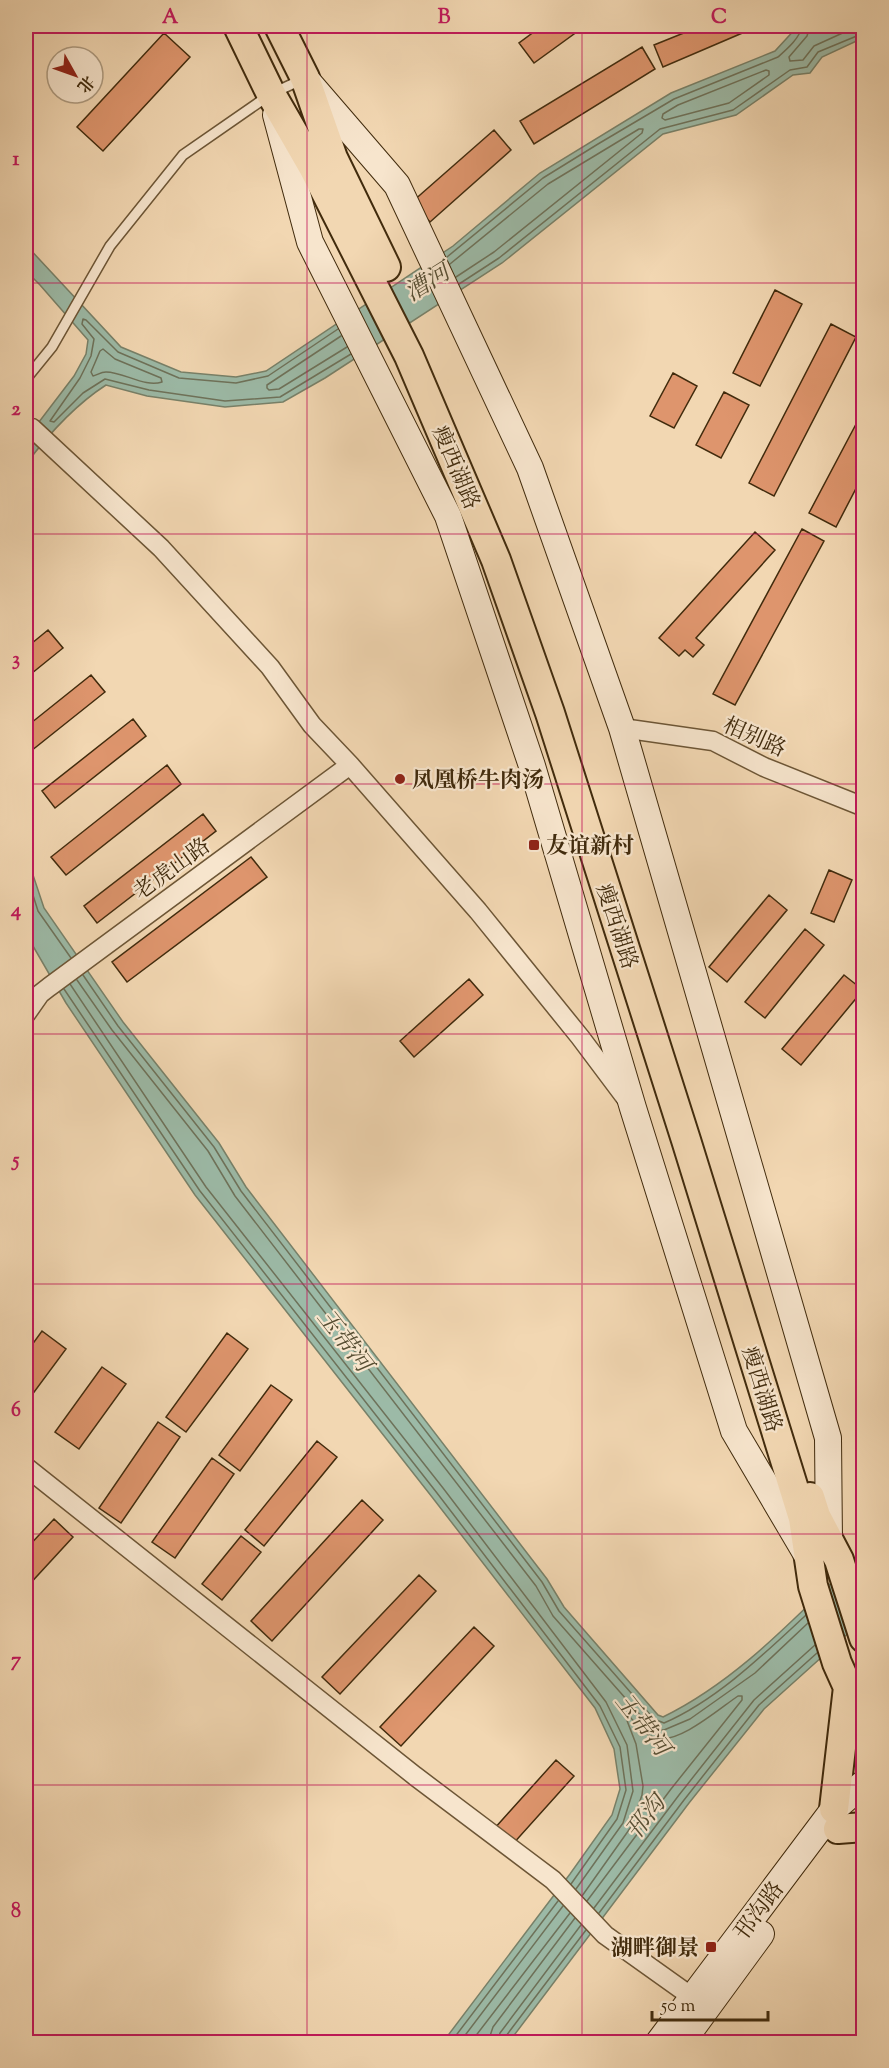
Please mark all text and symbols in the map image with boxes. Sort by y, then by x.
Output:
text: A [162,4,179,33]
text: B [438,4,451,33]
text: C [711,4,727,33]
north arrow [45,45,105,105]
text: 北 [71,70,99,97]
text: 1 [13,146,20,175]
water label: 漕河 [399,254,461,311]
text: 2 [11,396,21,425]
street label: 瘦西湖路 [422,421,486,515]
text: 3 [12,646,20,675]
street label: 相别路 [717,711,790,767]
place label: 凤凰桥牛肉汤 [412,766,544,798]
marker: 凤凰桥牛肉汤 [393,772,407,786]
street label: 老虎山路 [128,832,218,909]
place label: 友谊新村 [546,832,634,864]
marker: 友谊新村 [527,838,541,852]
street label: 瘦西湖路 [586,880,644,974]
text: 4 [10,897,21,926]
text: 5 [11,1147,20,1176]
water label: 玉带河 [308,1302,381,1383]
street label: 瘦西湖路 [732,1343,788,1437]
text: 6 [11,1397,21,1426]
text: 7 [11,1647,22,1676]
water label: 玉带河 [606,1686,679,1767]
water label: 邗沟 [619,1786,677,1848]
street label: 邗沟路 [728,1876,793,1948]
text: 8 [11,1898,21,1927]
place label: 湖畔御景 [611,1934,699,1966]
marker: 湖畔御景 [704,1940,718,1954]
scale bar [652,1984,768,2022]
text: 50 m [660,1994,696,2020]

